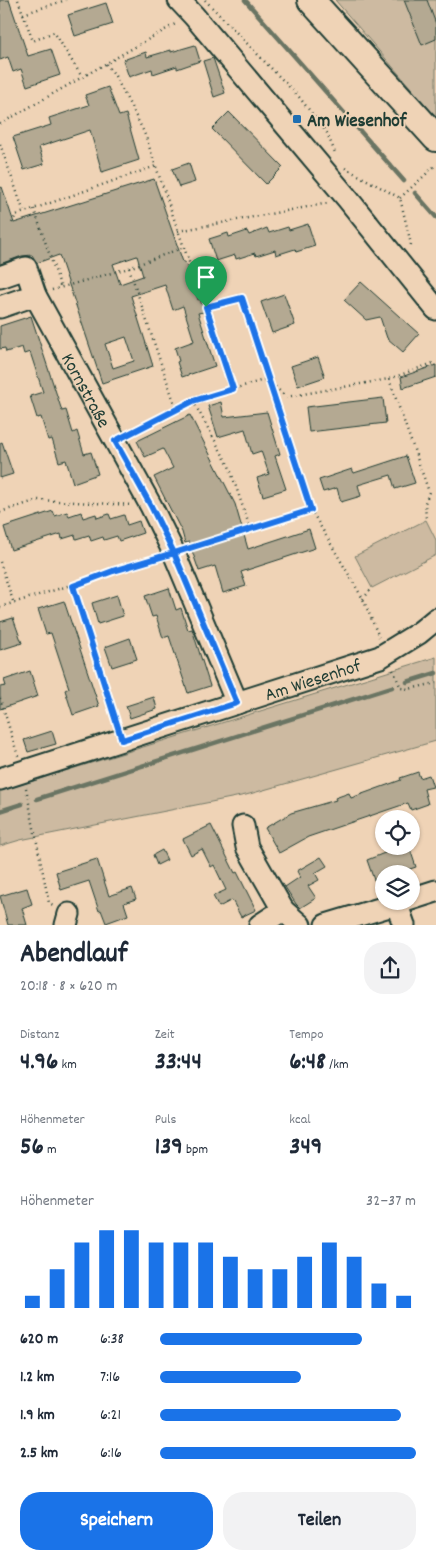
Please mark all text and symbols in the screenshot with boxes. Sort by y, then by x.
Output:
place label: Am Wiesenhof [307,109,408,136]
marker: Am Wiesenhof [291,113,303,125]
pin [185,256,227,307]
icon: arrive [192,263,220,291]
street label: Kornstraße [53,349,115,434]
street label: Am Wiesenhof [262,654,366,710]
map controls [375,810,420,910]
button: locate [375,810,420,855]
button: layers [375,865,420,910]
text: Abendlauf [20,936,128,976]
button: share [364,942,416,994]
text: 20:18 · 8 × 620 m [20,975,117,998]
text: Distanz [20,1025,59,1045]
text: Zeit [155,1025,175,1045]
text: Tempo [289,1025,323,1045]
text: 4.96 [20,1045,58,1081]
text: 33:44 [155,1045,202,1081]
text: 6:48 [289,1045,326,1081]
text: km [58,1055,77,1075]
text: /km [326,1055,349,1075]
text: Höhenmeter [20,1110,85,1130]
text: Puls [155,1110,176,1130]
text: kcal [289,1110,311,1130]
text: 56 [20,1130,44,1166]
text: 139 [155,1130,183,1166]
text: 349 [289,1130,322,1166]
text: m [44,1140,57,1160]
text: bpm [183,1140,208,1160]
text: Höhenmeter [20,1190,94,1213]
text: 32–37 m [366,1190,416,1213]
text: 620 m [20,1328,58,1351]
text: 6:38 [100,1328,124,1351]
text: 1.2 km [20,1366,54,1389]
text: 7:16 [100,1366,120,1389]
text: 1.9 km [20,1404,55,1427]
text: 6:21 [100,1404,121,1427]
text: 2.5 km [20,1442,58,1465]
text: 6:16 [100,1442,122,1465]
button: Speichern [20,1492,213,1550]
button: Teilen [223,1492,416,1550]

